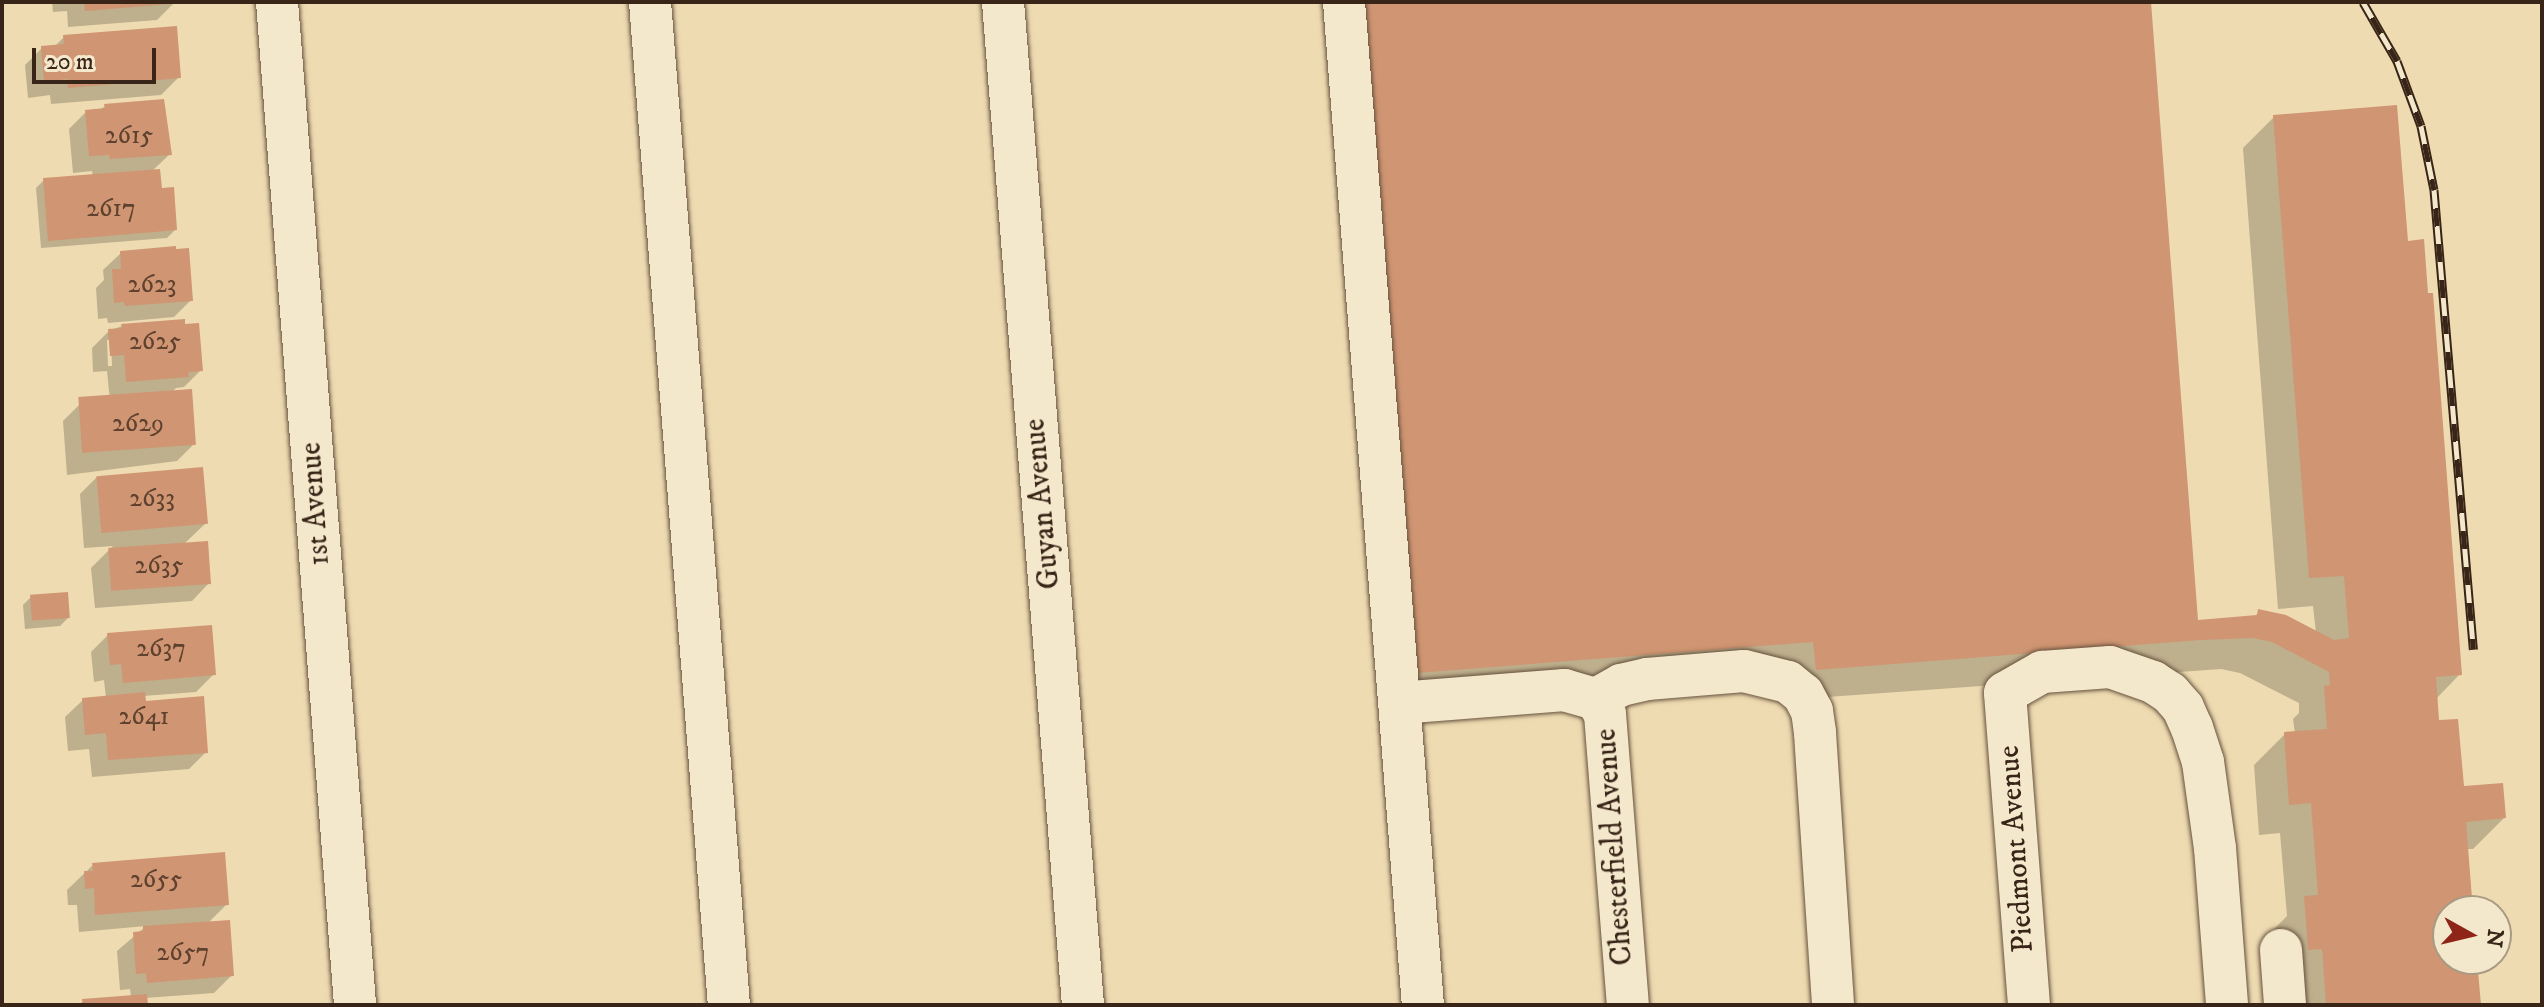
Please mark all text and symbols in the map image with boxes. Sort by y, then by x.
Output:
scale bar [36,32,160,82]
text: 20 m [46,47,94,77]
house number: 2615 [105,120,153,152]
house number: 2617 [86,193,136,225]
house number: 2623 [128,269,176,301]
house number: 2625 [129,326,181,358]
house number: 2629 [112,408,164,440]
street label: Guyan Avenue [1018,417,1068,591]
street label: 1st Avenue [294,441,338,567]
house number: 2633 [129,483,175,515]
house number: 2635 [135,550,183,582]
house number: 2637 [136,633,186,665]
house number: 2641 [119,701,169,733]
street label: Chesterfield Avenue [1589,727,1641,967]
street label: Piedmont Avenue [1992,744,2042,954]
house number: 2655 [130,864,182,896]
north arrow [2432,895,2512,975]
text: N [2480,927,2509,949]
house number: 2657 [157,937,209,969]

